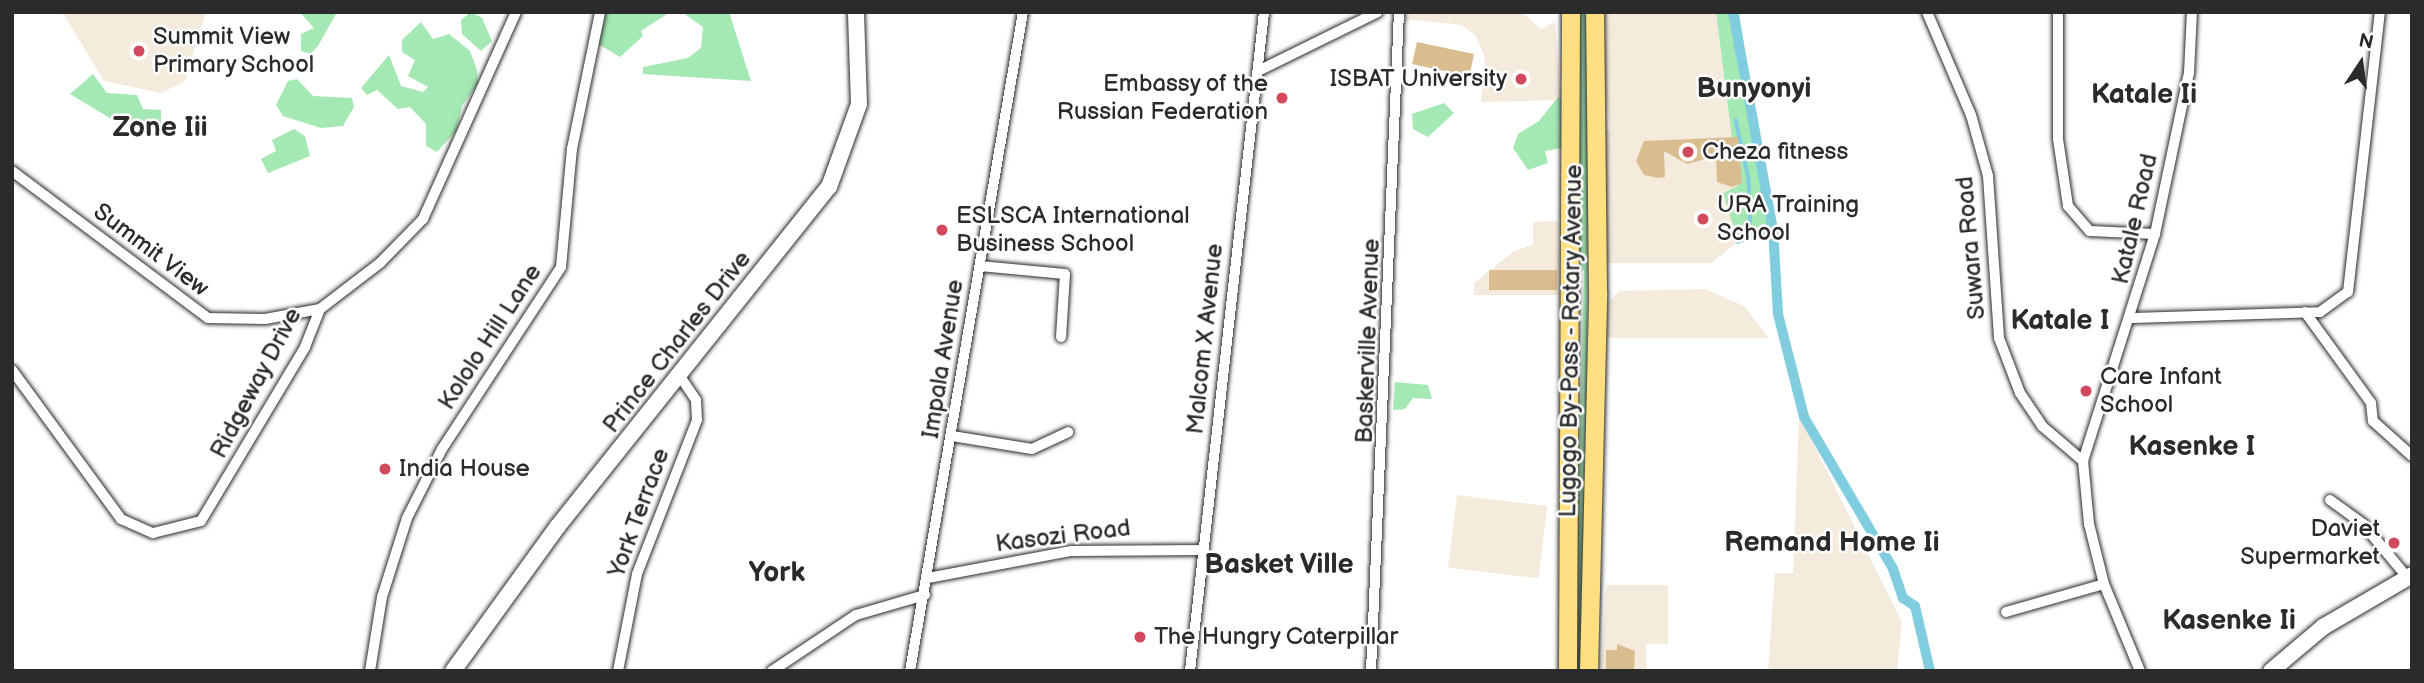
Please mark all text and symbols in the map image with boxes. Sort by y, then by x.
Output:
place label: Summit View Primary School [153,23,316,79]
north arrow [2326,28,2396,98]
text: N [2356,29,2375,55]
marker: Summit View Primary School [131,43,147,59]
place label: ISBAT University [1330,65,1507,93]
place label: Embassy of the Russian Federation [1057,70,1268,126]
marker: ISBAT University [1513,71,1529,87]
district label: Bunyonyi [1697,72,1811,106]
district label: Katale Ii [2091,78,2197,112]
marker: Embassy of the Russian Federation [1274,90,1290,106]
district label: Zone Iii [112,111,208,145]
place label: Cheza fitness [1702,138,1848,166]
marker: Cheza fitness [1680,144,1696,160]
street label: Katale Road [2106,151,2164,287]
street label: Lugogo By-Pass - Rotary Avenue [1553,163,1589,519]
street label: Suwara Road [1950,175,1992,321]
place label: URA Training School [1717,191,1860,247]
street label: Summit View [87,197,215,303]
place label: ESLSCA International Business School [956,202,1190,258]
marker: URA Training School [1695,211,1711,227]
marker: ESLSCA International Business School [934,222,950,238]
street label: Baskerville Avenue [1350,238,1386,444]
street label: Malcom X Avenue [1181,242,1229,436]
street label: Prince Charles Drive [597,245,757,439]
street label: Kololo Hill Lane [432,259,548,415]
street label: Impala Avenue [916,277,970,441]
street label: Ridgeway Drive [204,302,308,464]
district label: Katale I [2010,304,2110,338]
place label: Care Infant School [2100,363,2222,419]
marker: Care Infant School [2078,383,2094,399]
district label: Kasenke I [2129,430,2255,464]
street label: York Terrace [602,444,676,582]
place label: India House [399,455,530,483]
marker: India House [377,461,393,477]
street label: Kasozi Road [994,513,1132,559]
place label: Daviet Supermarket [2240,515,2380,571]
district label: Remand Home Ii [1724,526,1940,560]
marker: Daviet Supermarket [2386,535,2402,551]
district label: Basket Ville [1204,548,1354,582]
district label: York [749,556,805,590]
district label: Kasenke Ii [2162,604,2296,638]
place label: The Hungry Caterpillar [1154,623,1400,651]
marker: The Hungry Caterpillar [1132,629,1148,645]

